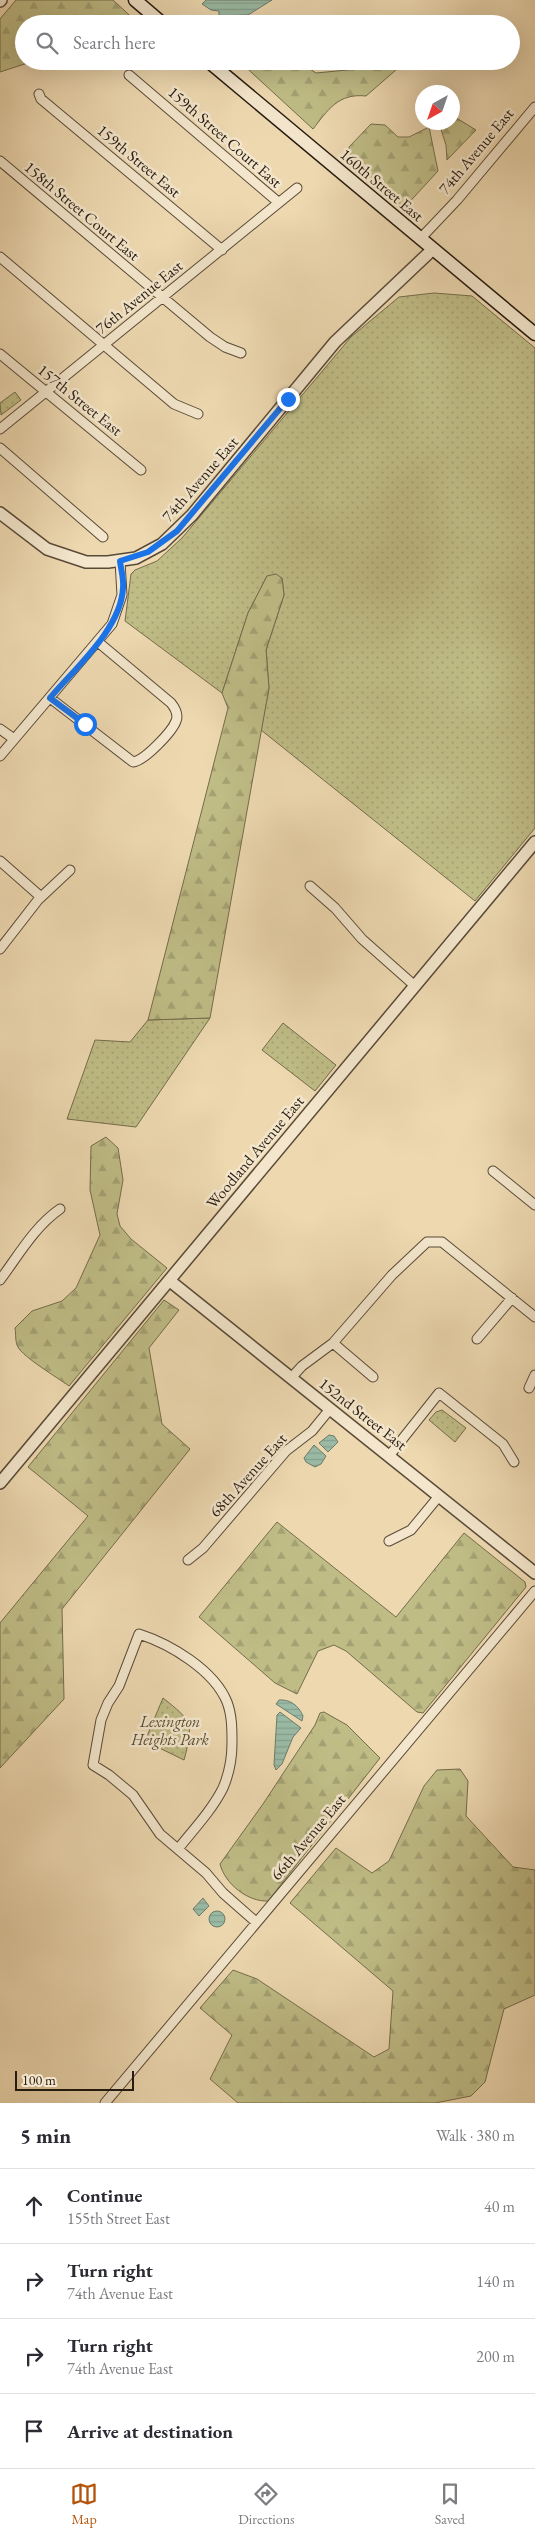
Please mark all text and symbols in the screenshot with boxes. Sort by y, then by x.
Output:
search box [15,15,520,70]
icon: search [33,29,61,57]
text: Search here [73,30,155,55]
street label: 159th Street Court East [164,82,286,192]
north arrow [415,85,460,130]
street label: 74th Avenue East [434,104,518,198]
street label: 159th Street East [93,120,185,202]
street label: 160th Street East [336,144,428,226]
street label: 158th Street Court East [20,157,144,265]
street label: 76th Avenue East [91,255,187,339]
street label: 157th Street East [33,359,127,441]
route end [277,388,300,411]
street label: 74th Avenue East [157,432,243,526]
route start [74,713,97,736]
street label: Woodland Avenue East [202,1091,308,1213]
street label: 152nd Street East [315,1373,411,1455]
street label: 68th Avenue East [205,1429,291,1521]
park label: Lexington Heights Park [130,1711,210,1750]
street label: 66th Avenue East [266,1790,350,1884]
scale bar [15,2068,134,2091]
text: 100 m [22,2071,56,2089]
text: 5 min [20,2122,71,2149]
text: Walk · 380 m [436,2125,515,2146]
text: Continue [67,2183,142,2208]
icon: ahead [20,2192,48,2220]
text: 40 m [484,2196,515,2217]
text: 155th Street East [67,2208,170,2229]
text: Turn right [67,2258,153,2283]
icon: right [20,2267,48,2295]
text: 140 m [476,2271,515,2292]
text: 74th Avenue East [67,2283,173,2304]
text: Turn right [67,2333,153,2358]
icon: right [20,2342,48,2370]
text: 200 m [476,2346,515,2367]
text: 74th Avenue East [67,2358,173,2379]
icon: arrive [20,2417,48,2445]
text: Arrive at destination [67,2419,233,2444]
tab: Map [70,2480,98,2528]
tab: Directions [238,2480,295,2528]
tab: Saved [435,2480,465,2528]

